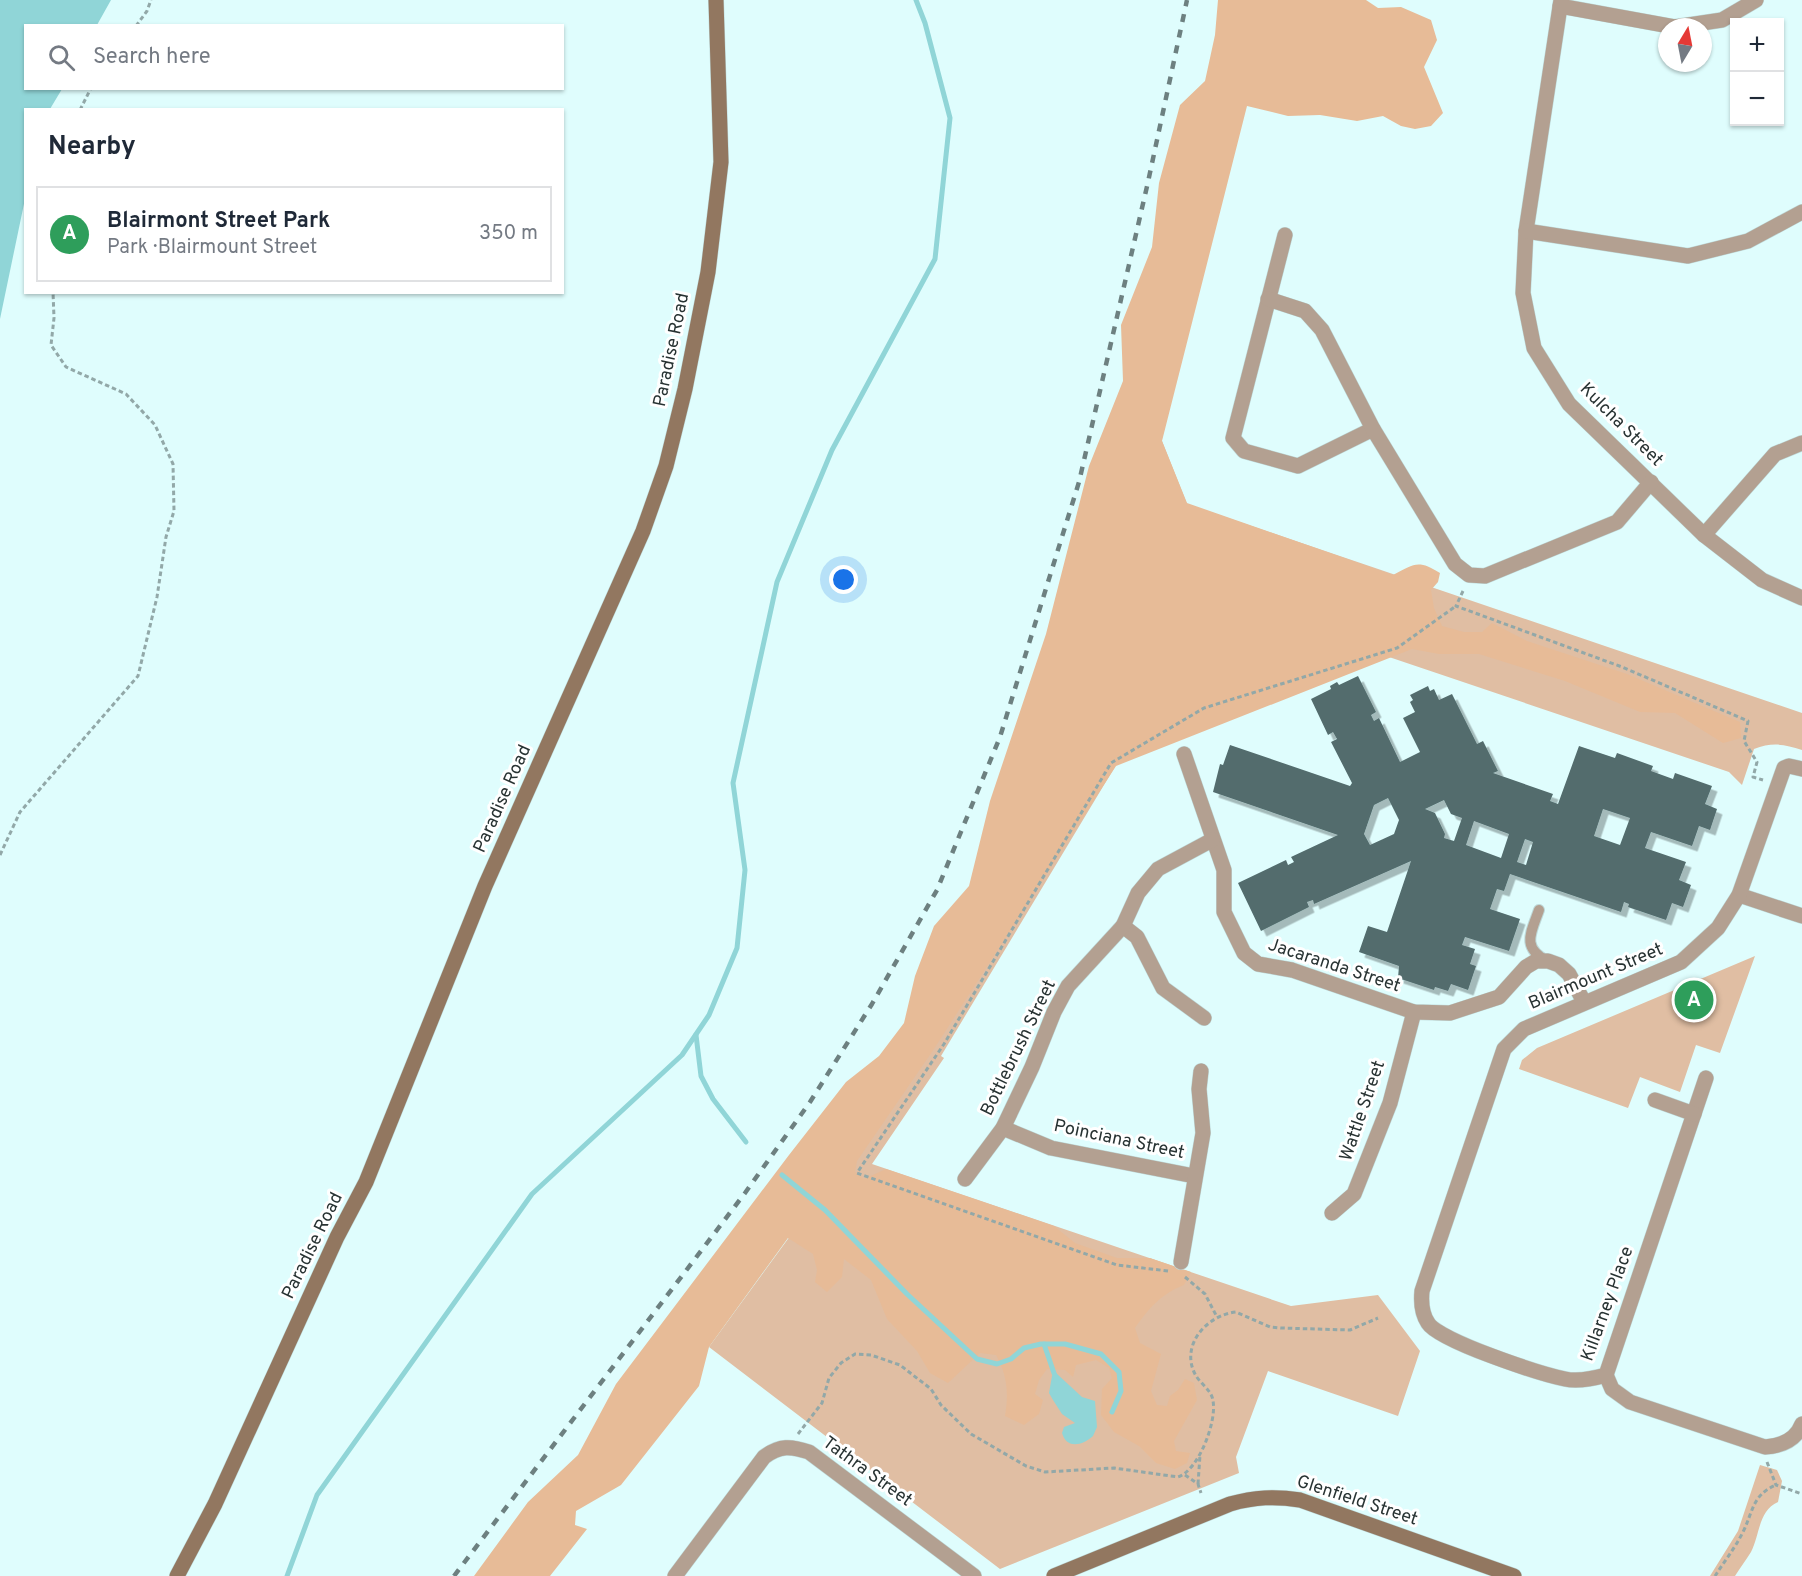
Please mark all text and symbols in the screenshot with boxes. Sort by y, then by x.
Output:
north arrow [1658,18,1712,72]
map controls [1730,18,1784,126]
button: + [1730,18,1784,72]
search box [24,24,564,90]
icon: search [45,41,78,74]
text: Search here [93,44,211,71]
button: − [1730,72,1784,126]
text: Nearby [48,131,136,164]
text: Blairmont Street Park [107,208,330,235]
text: A [62,221,77,247]
text: 350 m [479,221,538,247]
text: Park · Blairmount Street [107,235,317,261]
street label: Paradise Road [649,291,695,409]
street label: Kulcha Street [1574,378,1668,472]
your location [829,565,858,594]
street label: Paradise Road [469,742,537,856]
street label: Jacaranda Street [1265,934,1403,998]
street label: Blairmount Street [1525,938,1667,1016]
street label: Bottlebrush Street [976,976,1062,1120]
pin: A [1674,978,1714,1022]
street label: Wattle Street [1335,1058,1391,1164]
street label: Poinciana Street [1051,1115,1187,1165]
street label: Paradise Road [277,1189,349,1303]
street label: Killarney Place [1577,1243,1639,1365]
street label: Tathra Street [818,1432,916,1512]
street label: Glenfield Street [1294,1471,1420,1531]

